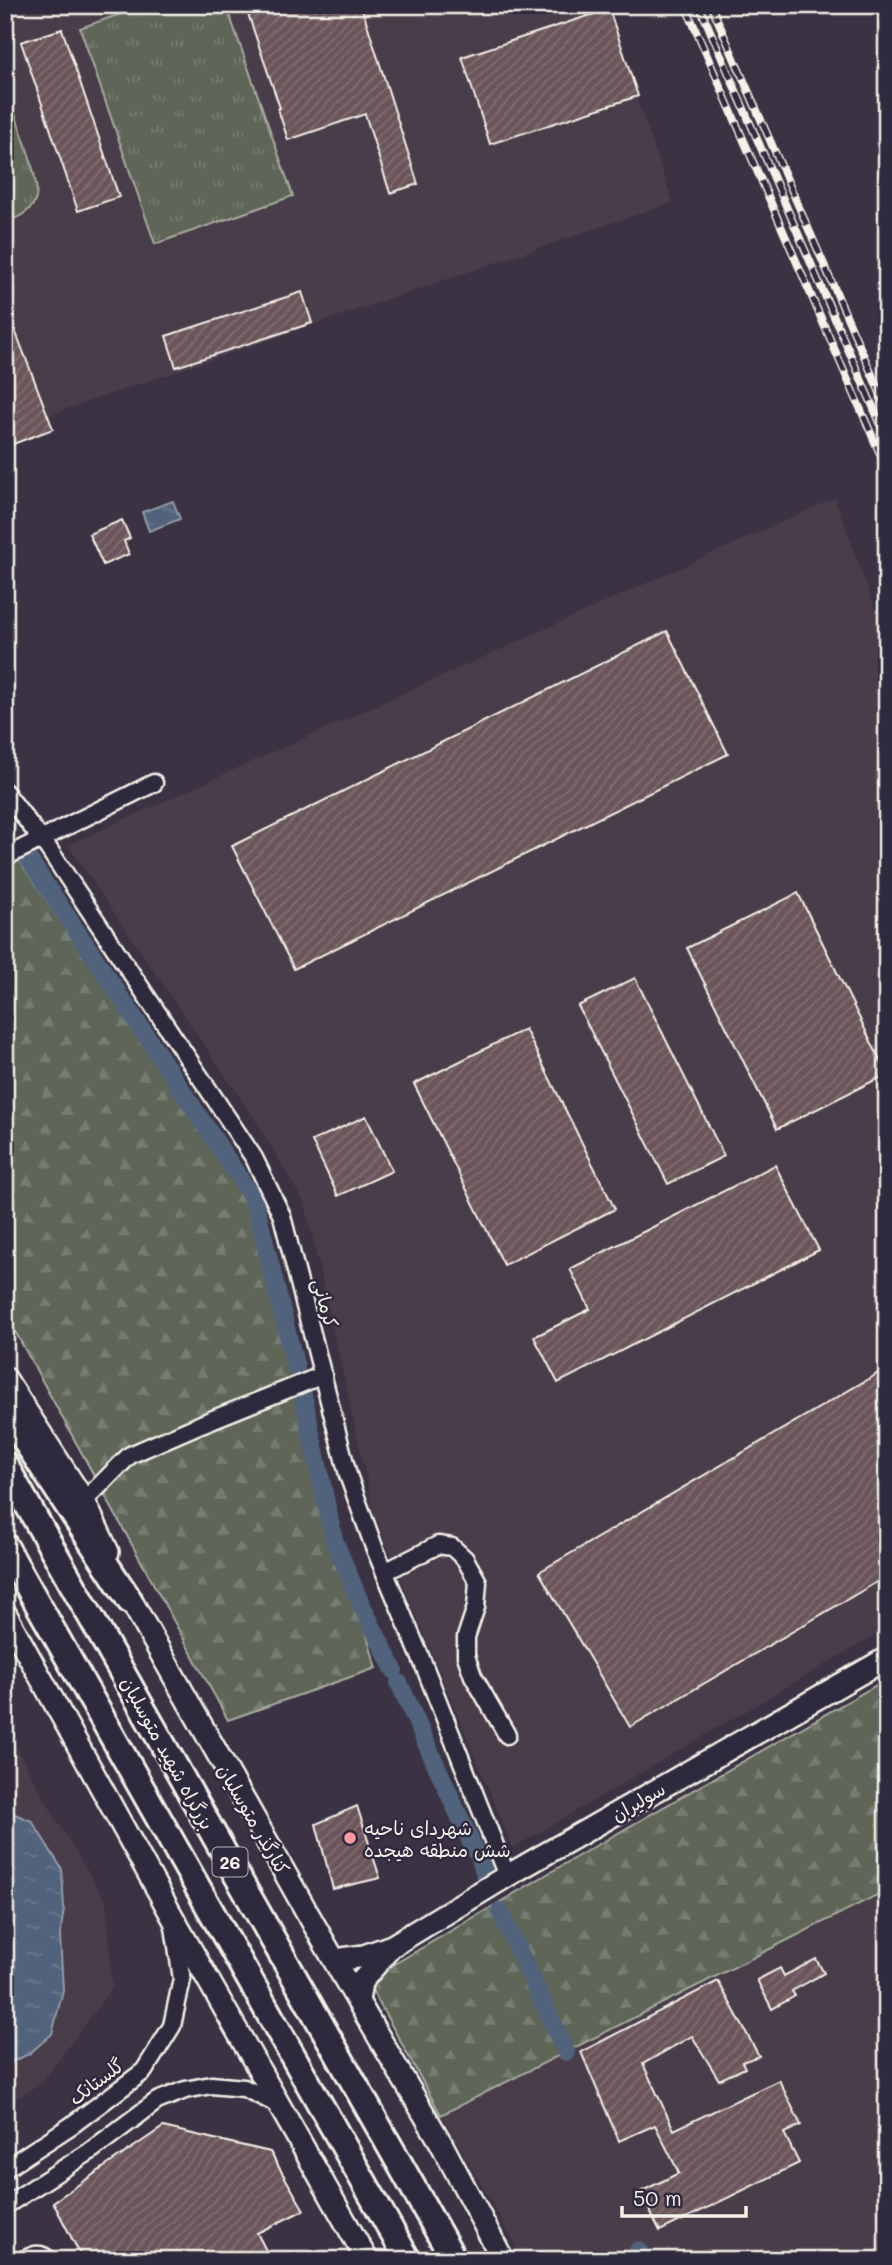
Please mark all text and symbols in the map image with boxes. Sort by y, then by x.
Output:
street label: کرمانی [306,1275,345,1331]
street label: بزرگراه شهید متوسلیان [116,1672,220,1834]
street label: کنارگذر متوسلیان [212,1759,296,1879]
street label: سولیران [606,1776,670,1826]
place label: شهردای ناحیه شش منطقه هیجده [364,1815,511,1862]
marker: شهردای ناحیه شش منطقه هیجده [342,1830,358,1846]
road number: 26 [212,1848,247,1876]
street label: گلستانک [63,2052,129,2110]
scale bar [622,2174,747,2218]
text: 50 m [633,2184,682,2211]

